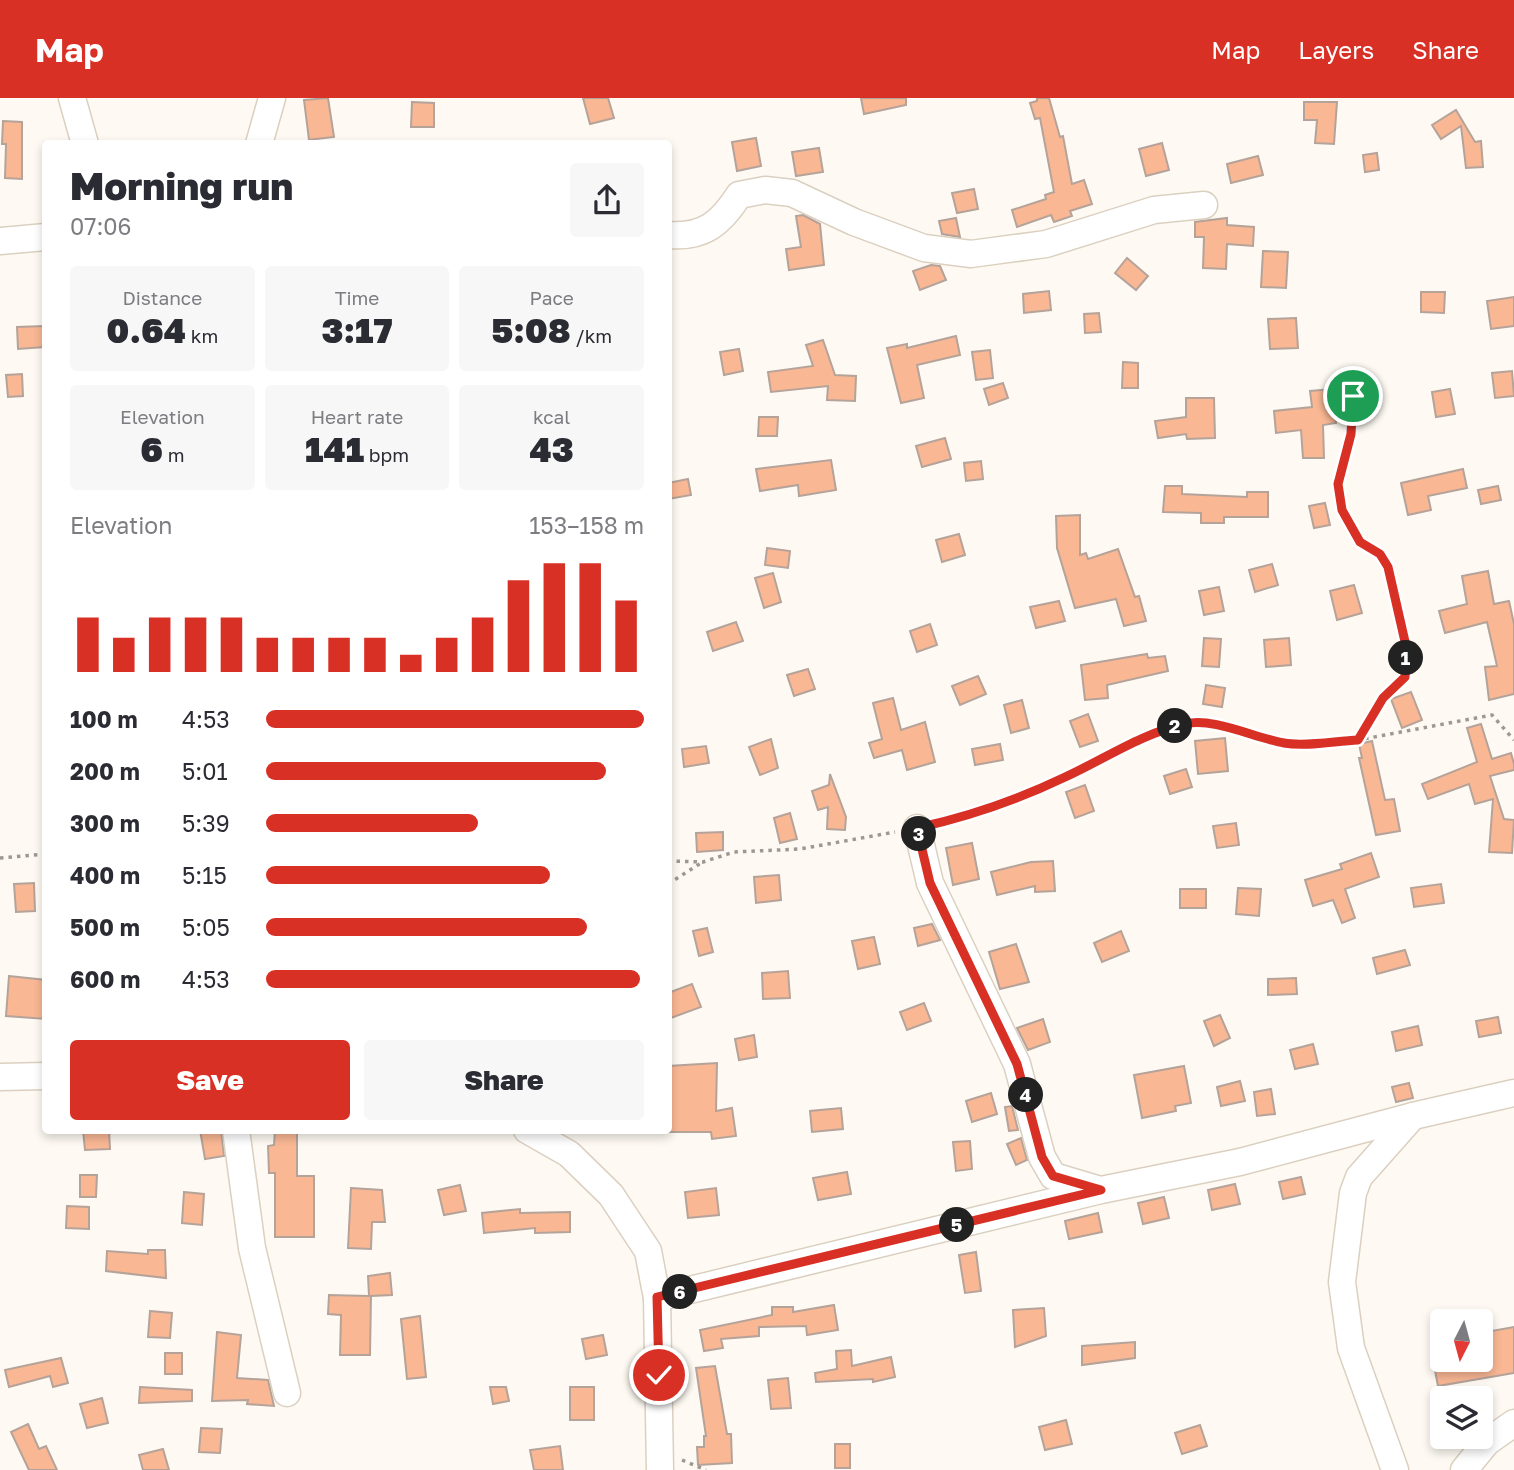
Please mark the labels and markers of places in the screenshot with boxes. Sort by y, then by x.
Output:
pin [1323,366,1383,426]
pin: 1 [1388,640,1424,676]
pin: 2 [1158,708,1192,744]
pin: 3 [902,816,936,852]
pin: 4 [1009,1077,1044,1112]
pin: 5 [940,1208,974,1242]
pin: 6 [662,1274,698,1310]
pin [629,1345,689,1405]

